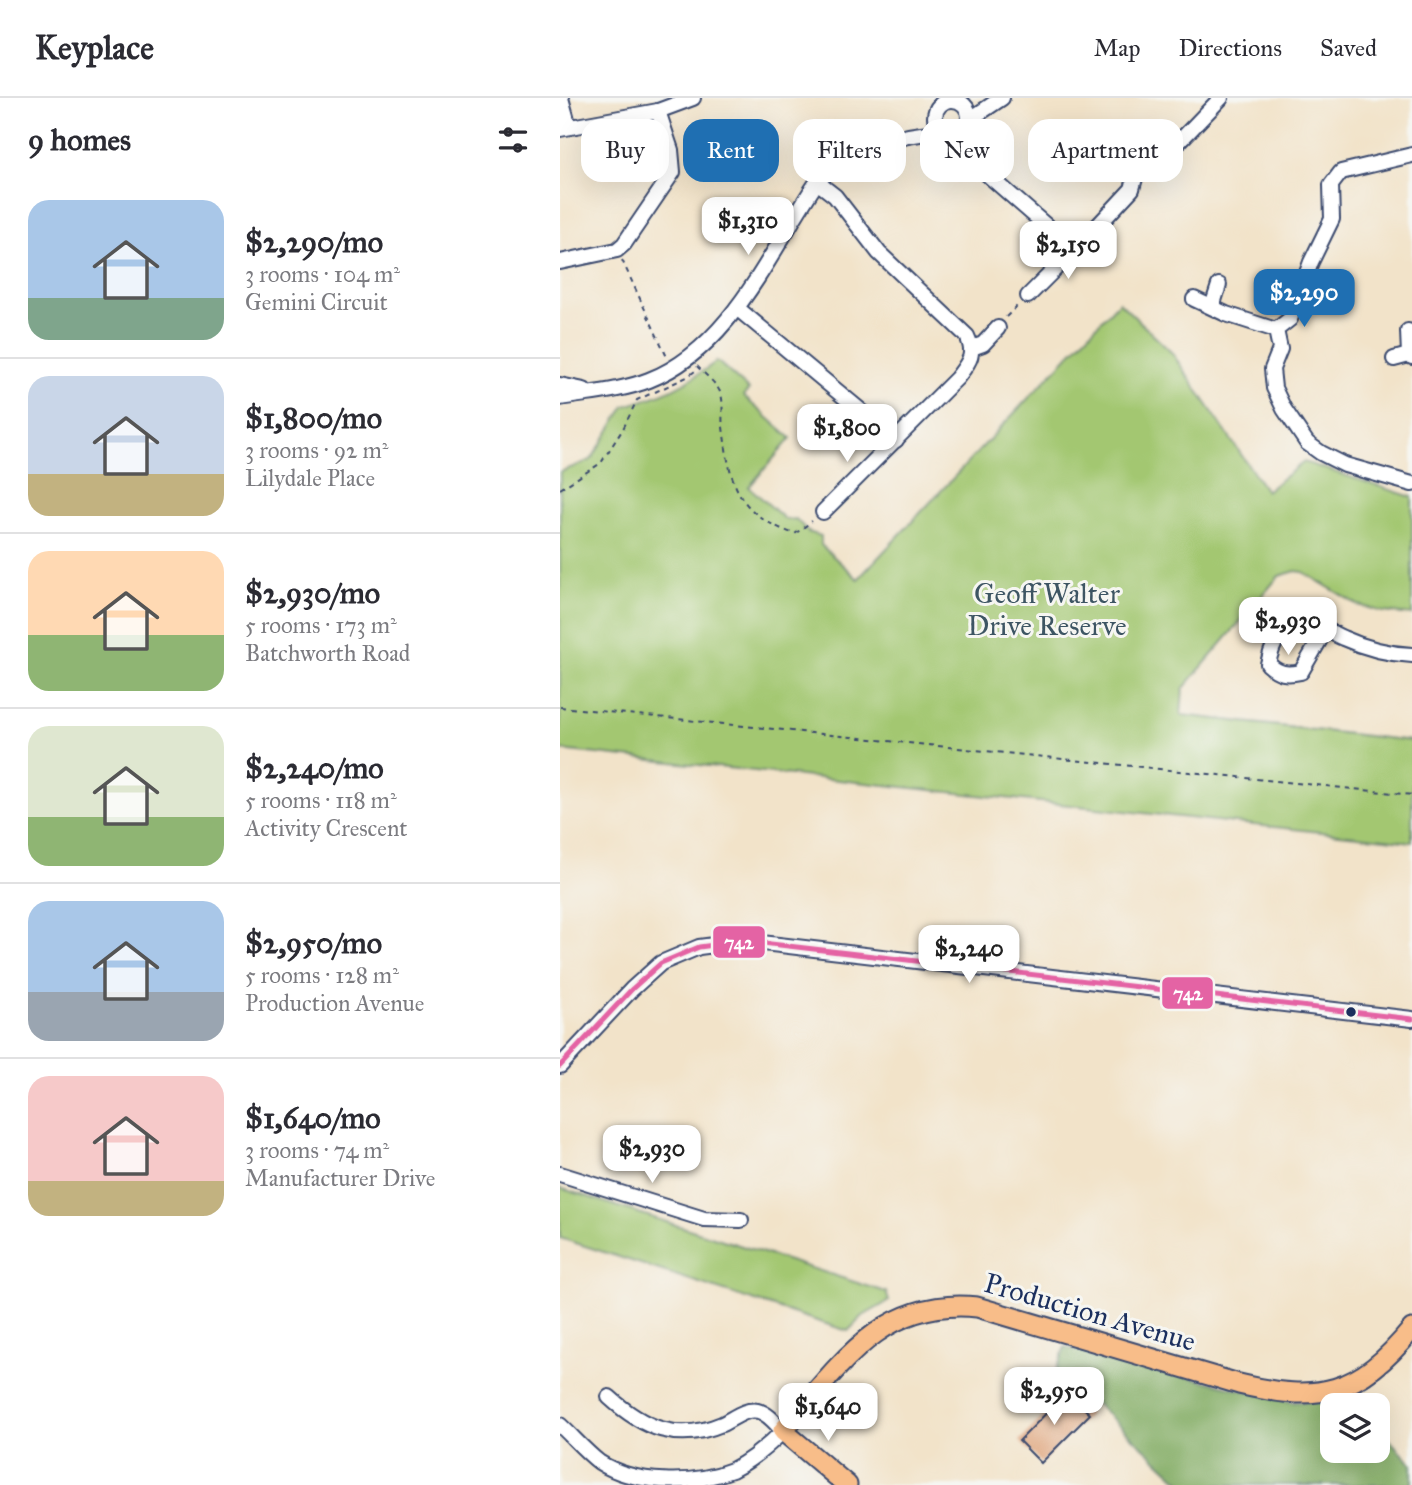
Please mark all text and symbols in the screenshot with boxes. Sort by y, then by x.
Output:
text: Keyplace [35,28,154,68]
text: Map [1094,33,1141,63]
text: Directions [1179,33,1282,63]
text: Saved [1320,33,1377,63]
chip: Buy [581,119,669,182]
chip: Rent [683,119,779,182]
chip: Filters [793,119,906,182]
chip: New [920,119,1014,182]
chip: Apartment [1028,119,1183,182]
icon: filters [494,121,532,159]
text: 9 homes [28,122,131,158]
pin: $1,310 [691,198,805,257]
text: $1,310 [718,206,778,234]
pin: $2,150 [1011,222,1125,281]
text: $2,290/mo [245,224,383,260]
icon: home [84,228,168,312]
text: $2,150 [1036,230,1100,258]
text: 3 rooms · 104 m² [245,260,400,288]
pin: $2,290 [1247,270,1361,329]
text: $2,290 [1270,278,1338,306]
text: Gemini Circuit [245,288,388,316]
text: $1,800/mo [245,400,382,436]
icon: home [84,404,168,488]
pin: $1,800 [790,404,904,464]
text: $1,800 [813,413,881,441]
text: 3 rooms · 92 m² [245,436,388,464]
text: Lilydale Place [245,464,375,492]
text: $2,930/mo [245,575,380,611]
park label: Geoff Walter Drive Reserve [967,576,1127,643]
icon: home [84,579,168,663]
pin: $2,930 [1231,598,1345,657]
text: $2,930 [1255,606,1321,634]
text: 5 rooms · 173 m² [245,611,397,639]
text: Batchworth Road [245,639,410,667]
text: $2,240/mo [245,750,384,786]
icon: home [84,754,168,838]
text: 5 rooms · 118 m² [245,786,397,814]
text: Activity Crescent [245,814,407,842]
text: $2,950/mo [245,925,382,961]
line badge: 742 [712,925,766,959]
pin: $2,240 [912,926,1026,985]
icon: home [84,929,168,1013]
text: 742 [724,931,754,955]
text: $2,240 [934,934,1004,962]
text: 5 rooms · 128 m² [245,961,399,989]
line badge: 742 [1161,976,1214,1010]
text: 742 [1173,982,1203,1006]
text: Production Avenue [245,989,424,1017]
unlabelled marker [1344,1005,1358,1019]
text: $1,640/mo [245,1100,381,1136]
icon: home [84,1104,168,1188]
pin: $2,930 [595,1126,709,1185]
text: $2,930 [619,1134,685,1162]
text: 3 rooms · 74 m² [245,1136,389,1164]
text: Manufacturer Drive [245,1164,435,1192]
street label: Production Avenue [980,1265,1200,1359]
pin: $2,950 [997,1368,1111,1427]
text: $2,950 [1020,1376,1088,1404]
pin: $1,640 [771,1384,885,1443]
text: $1,640 [795,1392,861,1420]
map controls [1320,1393,1390,1463]
button: layers [1320,1393,1390,1463]

